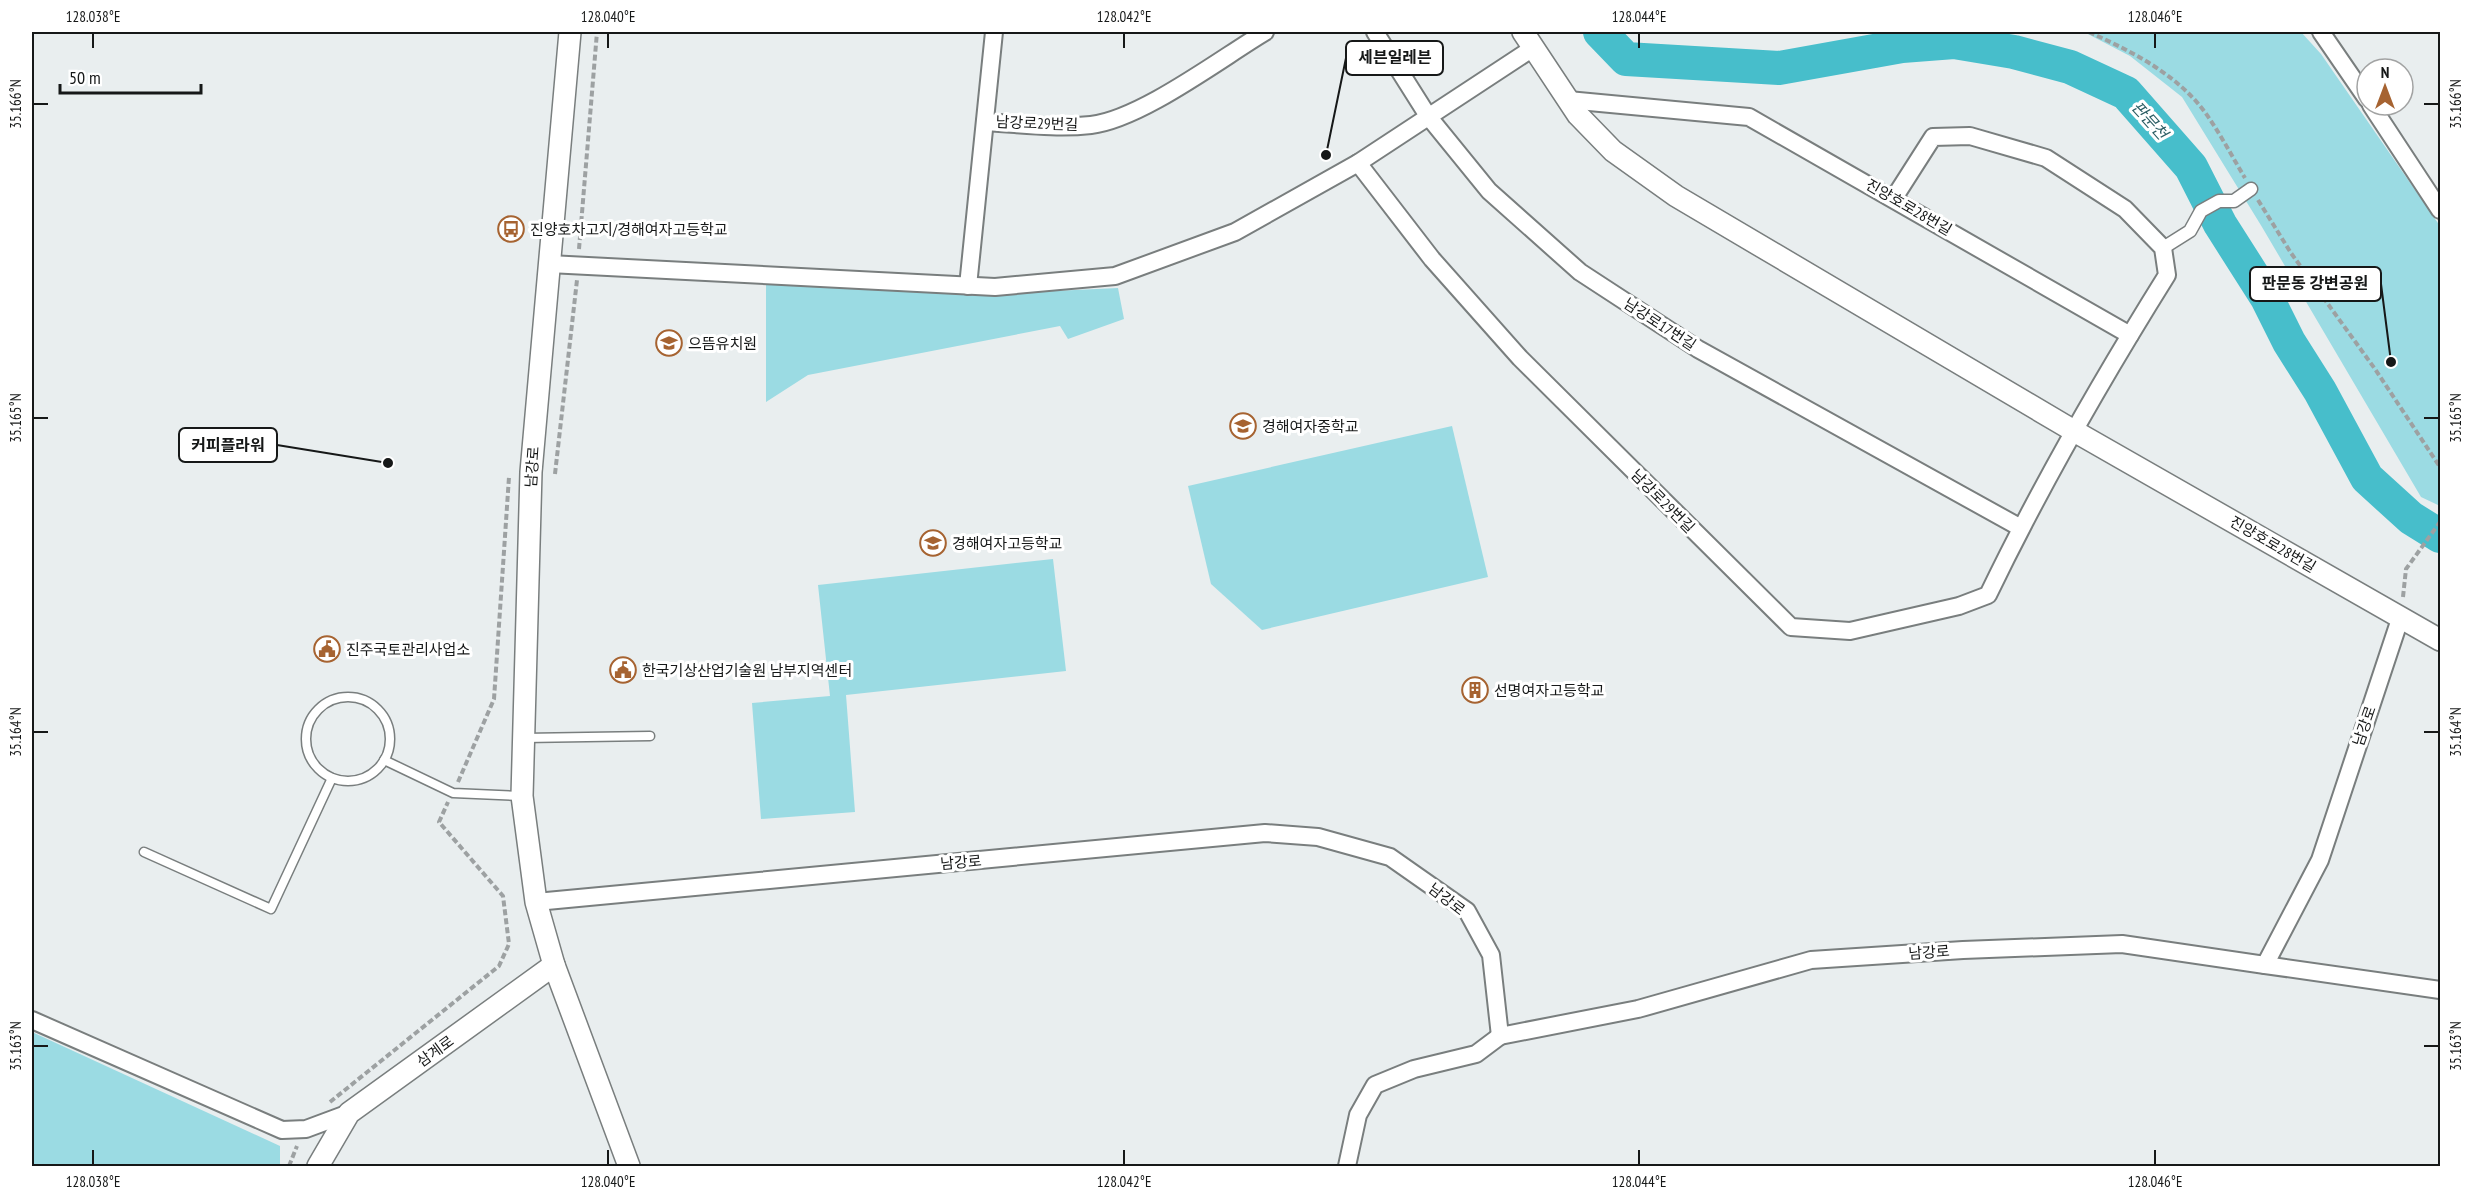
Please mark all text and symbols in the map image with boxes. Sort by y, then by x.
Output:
text: 128.038°E [66,7,120,26]
text: 128.040°E [581,7,635,26]
text: 128.042°E [1097,7,1151,26]
text: 128.044°E [1612,7,1666,26]
text: 128.046°E [2128,7,2182,26]
callout: 세븐일레븐 [1346,41,1443,75]
text: 세븐일레븐 [1358,47,1432,67]
scale bar [60,57,201,95]
north arrow [2355,57,2415,117]
text: N [2381,62,2389,82]
text: 50 m [69,66,101,89]
text: 35.166°N [6,79,25,129]
text: 35.166°N [2446,79,2465,129]
water label: 판문천 [2128,97,2174,145]
street label: 남강로29번길 [995,112,1079,134]
street label: 진양호로28번길 [1863,175,1955,239]
bus stop icon: 진양호차고지/경해여자고등학교 [496,214,526,244]
place label: 진양호차고지/경해여자고등학교 [530,220,728,239]
callout: 판문동 강변공원 [2250,267,2381,301]
text: 판문동 강변공원 [2262,273,2368,293]
street label: 남강로17번길 [1620,294,1700,354]
school or university icon: 으뜸유치원 [654,328,684,358]
place label: 으뜸유치원 [688,334,757,353]
text: 35.165°N [6,393,25,443]
text: 35.165°N [2446,393,2465,443]
school or university icon: 경해여자중학교 [1228,411,1258,441]
place label: 경해여자중학교 [1262,417,1359,436]
callout: 커피플라워 [179,428,277,462]
text: 커피플라워 [191,435,265,455]
street label: 남강로 [521,446,543,488]
street label: 남강로29번길 [1627,465,1699,537]
street label: 진양호로28번길 [2227,512,2319,576]
school or university icon: 경해여자고등학교 [918,528,948,558]
place label: 경해여자고등학교 [952,534,1062,553]
public building icon: 진주국토관리사업소 [312,634,342,664]
place label: 진주국토관리사업소 [346,640,470,659]
public building icon: 한국기상산업기술원 남부지역센터 [608,655,638,685]
place label: 한국기상산업기술원 남부지역센터 [642,661,852,680]
building icon: 선명여자고등학교 [1460,675,1490,705]
place label: 선명여자고등학교 [1494,681,1604,700]
street label: 남강로 [2348,703,2380,749]
text: 35.164°N [6,707,25,757]
text: 35.164°N [2446,707,2465,757]
street label: 남강로 [940,851,982,873]
street label: 남강로 [1425,879,1469,919]
street label: 남강로 [1908,941,1950,963]
text: 35.163°N [6,1021,25,1071]
text: 35.163°N [2446,1021,2465,1071]
street label: 삼계로 [413,1031,457,1071]
text: 128.038°E [66,1172,120,1191]
text: 128.040°E [581,1172,635,1191]
text: 128.042°E [1097,1172,1151,1191]
text: 128.044°E [1612,1172,1666,1191]
text: 128.046°E [2128,1172,2182,1191]

